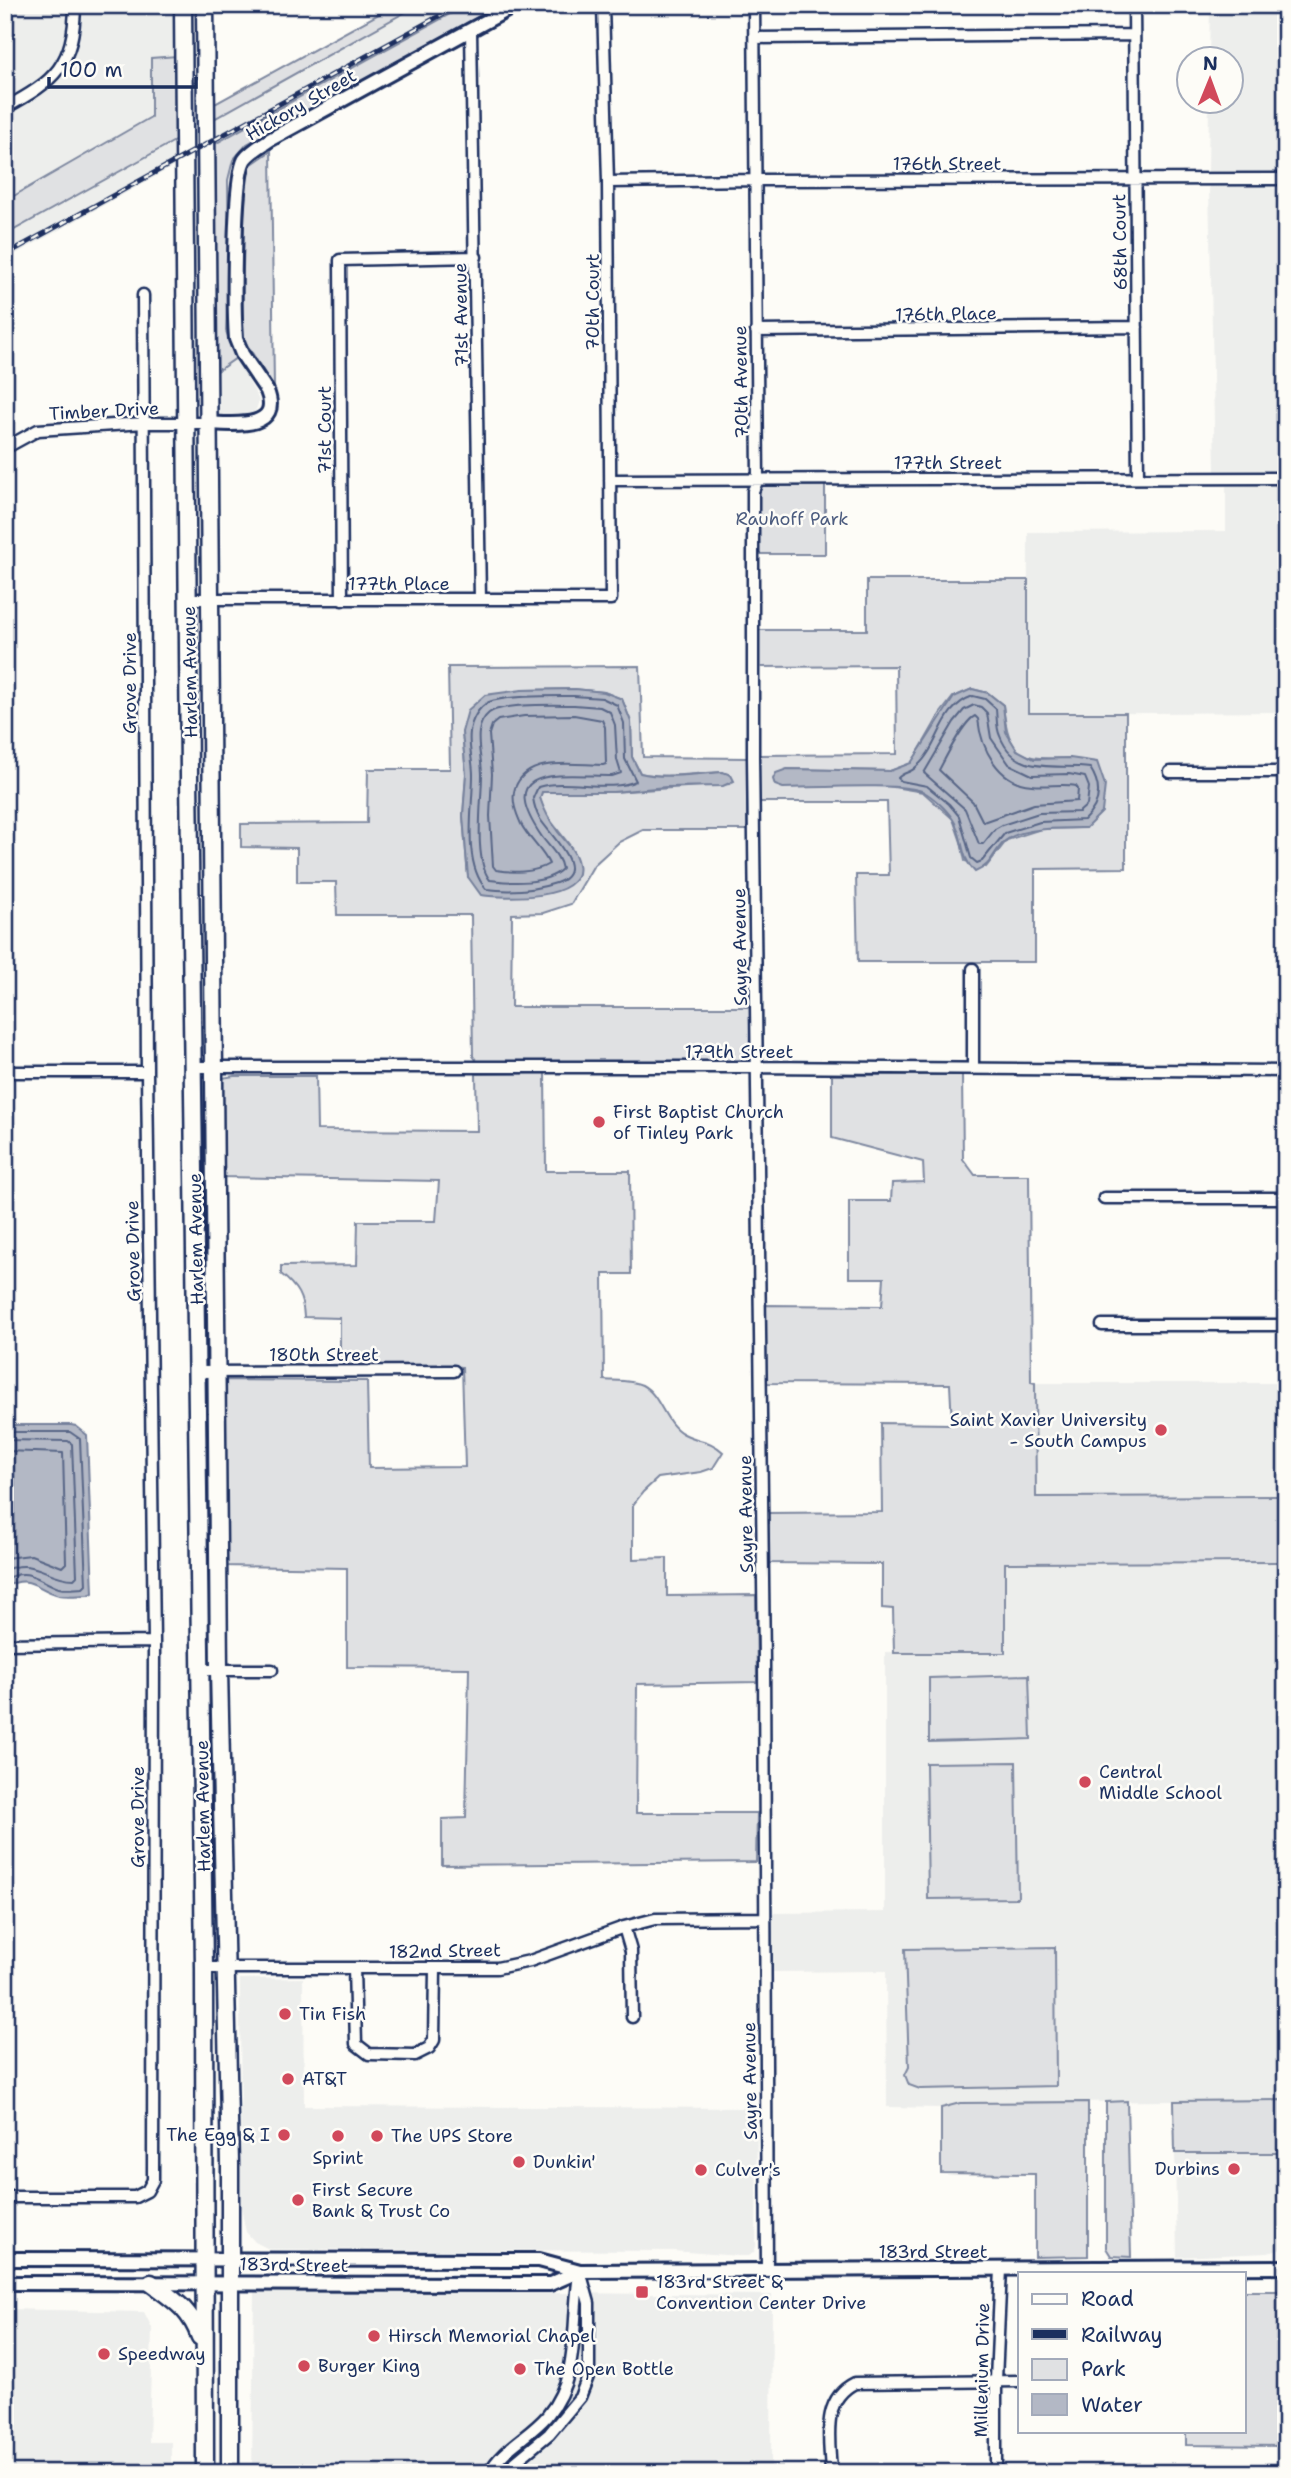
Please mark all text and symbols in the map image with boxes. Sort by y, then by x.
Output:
scale bar [49,46,196,90]
north arrow [1176,46,1246,116]
text: N [1203,51,1218,76]
text: 100 m [60,56,123,84]
street label: Hickory Street [241,64,361,146]
street label: 176th Street [893,152,1001,176]
street label: 68th Court [1107,193,1133,291]
street label: 70th Court [581,253,605,351]
street label: 71st Avenue [448,263,474,367]
street label: 176th Place [895,301,997,327]
street label: 70th Avenue [728,325,754,439]
street label: 71st Court [313,386,337,474]
street label: Timber Drive [48,396,160,426]
street label: 177th Street [894,451,1002,475]
park label: Rauhoff Park [735,507,849,531]
street label: 177th Place [348,572,450,596]
street label: Harlem Avenue [177,606,203,738]
street label: Grove Drive [118,632,142,734]
street label: Sayre Avenue [727,888,753,1006]
street label: 179th Street [685,1040,793,1064]
place label: First Baptist Church of Tinley Park [613,1100,784,1145]
marker: First Baptist Church of Tinley Park [591,1114,607,1130]
street label: Harlem Avenue [183,1173,209,1305]
street label: Grove Drive [120,1200,146,1302]
street label: 180th Street [269,1343,379,1367]
place label: Saint Xavier University - South Campus [950,1408,1147,1453]
marker: Saint Xavier University - South Campus [1153,1422,1169,1438]
street label: Sayre Avenue [733,1455,759,1573]
street label: Harlem Avenue [190,1740,216,1872]
place label: Central Middle School [1099,1760,1223,1805]
street label: Grove Drive [126,1766,150,1868]
marker: Central Middle School [1077,1774,1093,1790]
street label: 182nd Street [389,1938,501,1964]
place label: Tin Fish [299,2002,366,2026]
marker: Tin Fish [277,2006,293,2022]
street label: Sayre Avenue [737,2022,763,2140]
place label: AT&T [302,2067,347,2091]
marker: AT&T [280,2071,296,2087]
place label: The Egg & I [166,2123,270,2147]
place label: The UPS Store [391,2124,513,2148]
marker: The Egg & I [276,2127,292,2143]
marker: Sprint [330,2128,346,2144]
marker: The UPS Store [369,2128,385,2144]
place label: Sprint [312,2146,364,2170]
place label: Dunkin' [533,2150,596,2174]
marker: Dunkin' [511,2154,527,2170]
place label: Durbins [1155,2157,1220,2181]
place label: Culver's [715,2158,781,2182]
marker: Durbins [1226,2161,1242,2177]
marker: Culver's [693,2162,709,2178]
place label: First Secure Bank & Trust Co [312,2178,450,2223]
marker: First Secure Bank & Trust Co [290,2192,306,2208]
street label: 183rd Street [878,2240,988,2264]
street label: 183rd Street [239,2252,349,2278]
place label: 183rd Street & Convention Center Drive [656,2270,866,2315]
legend [1018,2272,1246,2432]
marker: 183rd Street & Convention Center Drive [634,2284,650,2300]
text: Road [1081,2285,1134,2313]
street label: Millenium Drive [969,2302,995,2438]
text: Railway [1081,2321,1163,2349]
place label: Hirsch Memorial Chapel [388,2324,596,2348]
marker: Hirsch Memorial Chapel [366,2328,382,2344]
place label: Speedway [118,2342,206,2366]
marker: Speedway [96,2346,112,2362]
place label: Burger King [318,2354,420,2378]
text: Park [1081,2355,1126,2383]
place label: The Open Bottle [534,2357,674,2381]
marker: Burger King [296,2358,312,2374]
marker: The Open Bottle [512,2361,528,2377]
text: Water [1081,2391,1143,2419]

